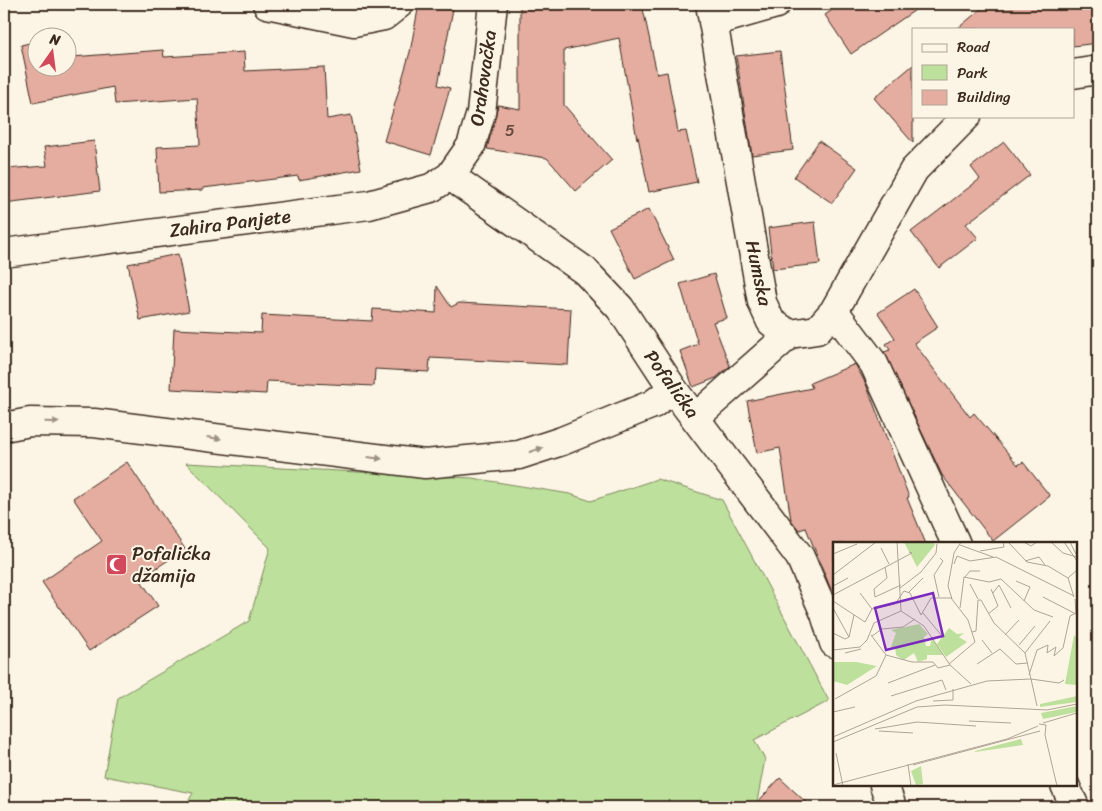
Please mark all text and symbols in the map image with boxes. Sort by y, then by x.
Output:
text: N [46,26,63,53]
street label: Orahovačka [460,27,506,128]
north arrow [28,28,78,78]
legend [912,28,1074,118]
text: Road [957,34,990,60]
text: Park [957,60,988,86]
text: Building [957,84,1011,110]
house number: 5 [505,116,515,145]
street label: Zahira Panjete [167,199,293,247]
street label: Humska [736,237,782,309]
street label: Pofalićka [635,342,709,426]
one-way arrow [44,419,60,427]
one-way arrow [206,434,222,442]
one-way arrow [528,445,543,453]
one-way arrow [367,454,383,462]
place label: Pofalićka džamija [132,537,211,592]
inset map [833,542,1077,786]
mosque icon: Pofalićka džamija [104,552,128,576]

